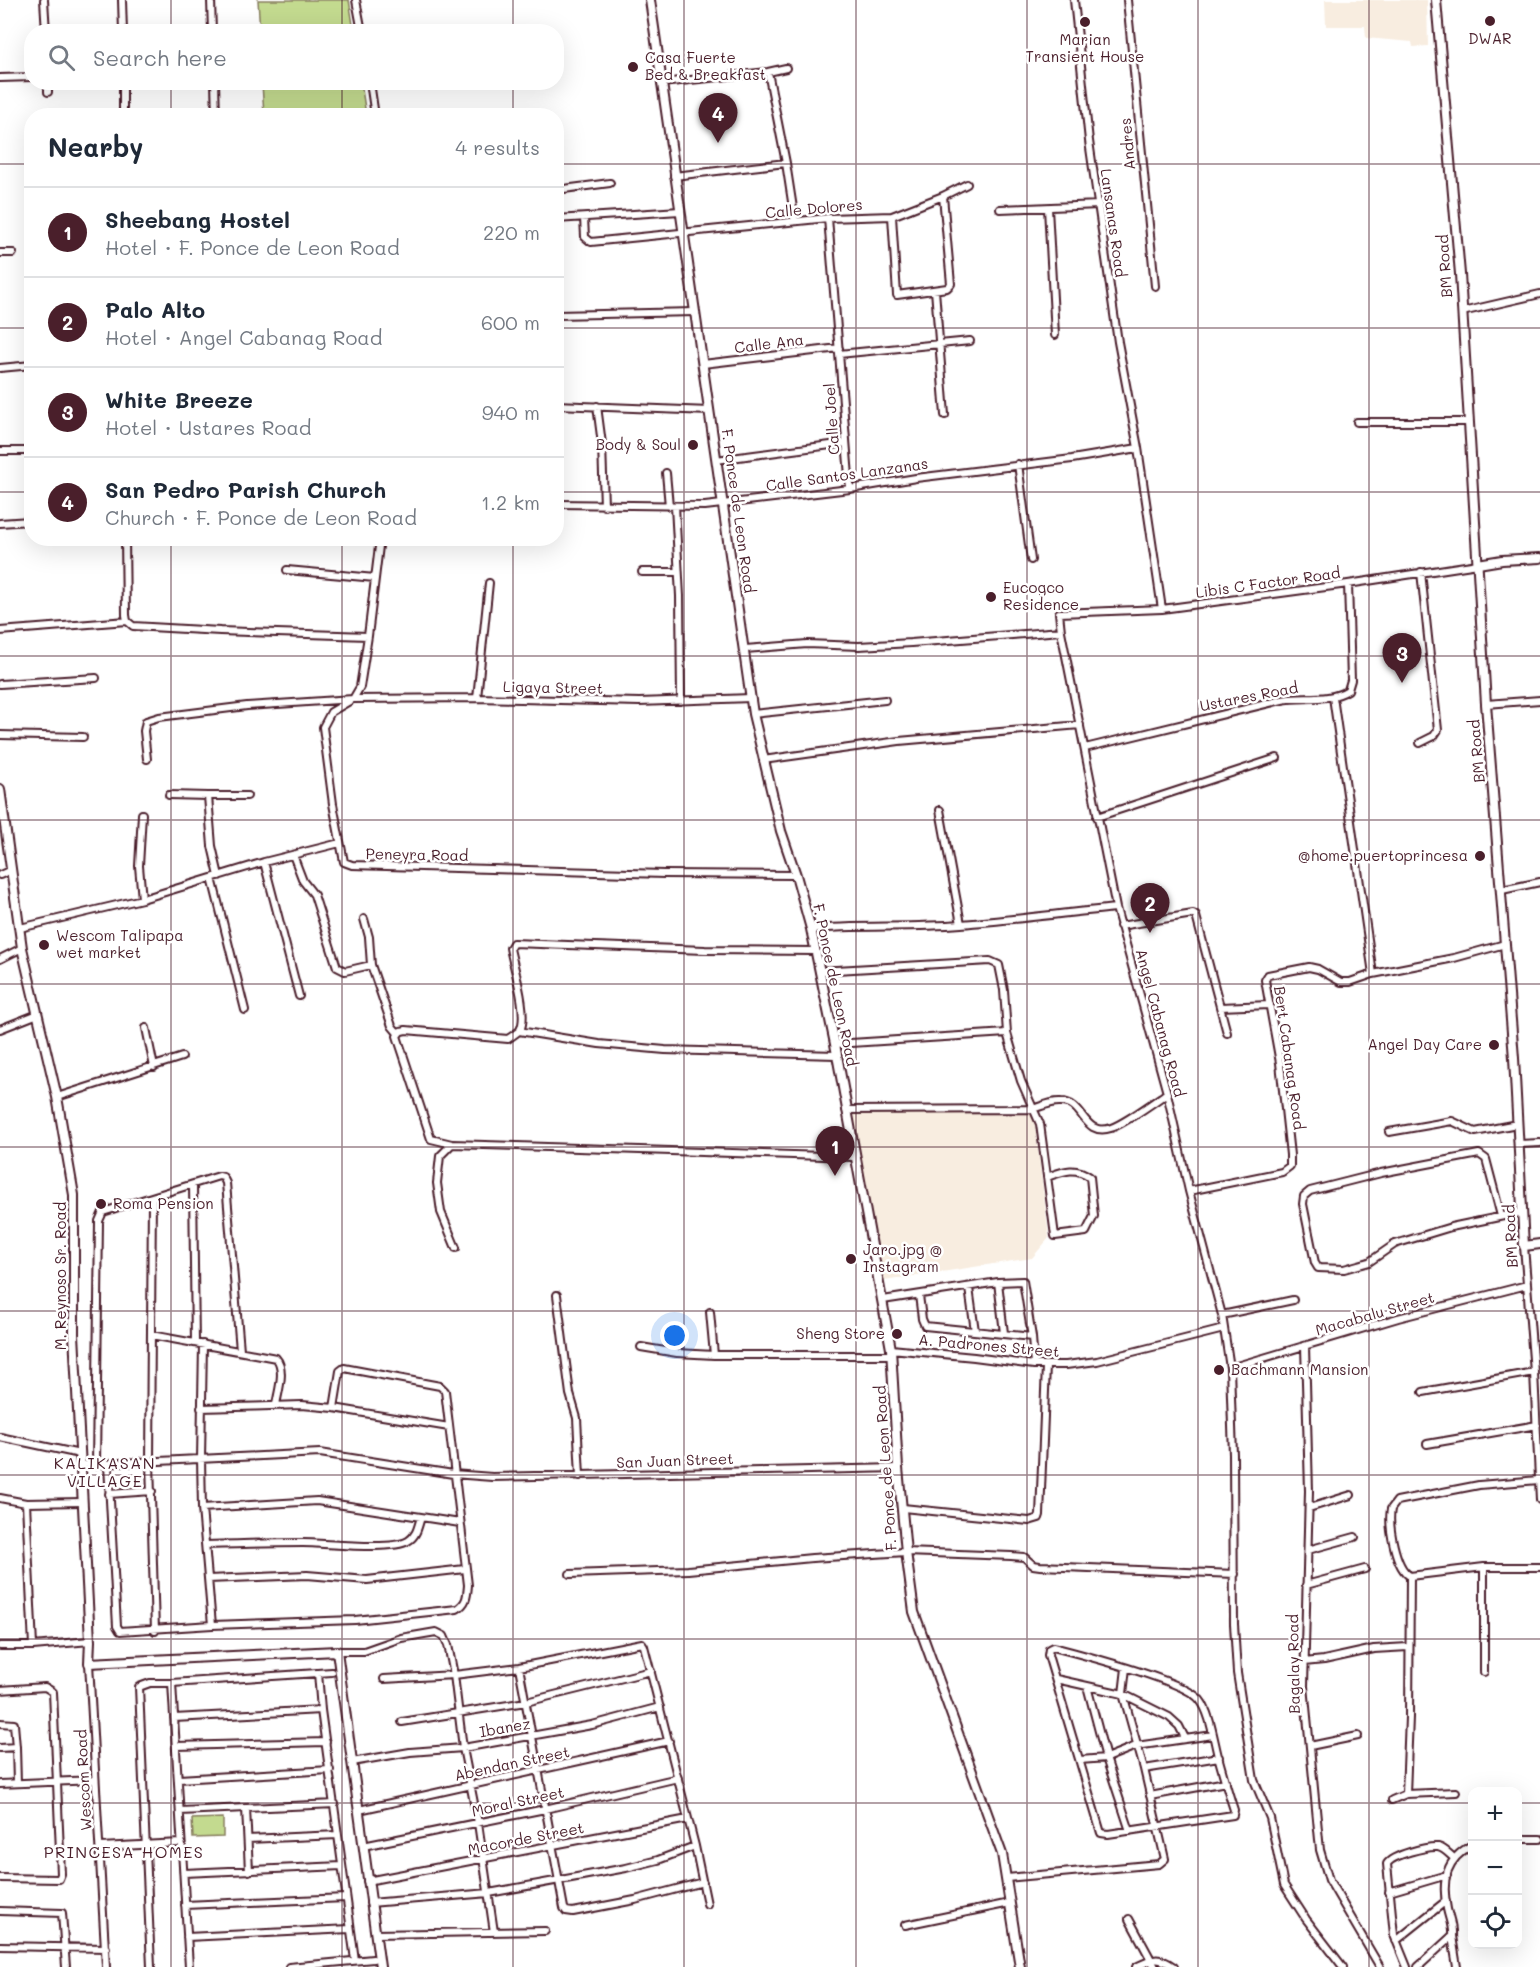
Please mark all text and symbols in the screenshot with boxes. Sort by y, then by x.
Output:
marker: DWAR [1483,14,1497,28]
marker: Marian Transient House [1078,15,1092,29]
search box [24,24,564,90]
place label: DWAR [1468,28,1512,48]
place label: Marian Transient House [1026,29,1144,66]
icon: search [45,41,78,74]
text: Search here [93,43,227,72]
place label: Casa Fuerte Bed & Breakfast [645,47,766,84]
marker: Casa Fuerte Bed & Breakfast [626,60,640,74]
pin: 4 [698,94,738,143]
street label: Andres [1115,117,1139,171]
text: Nearby [48,130,143,164]
text: 4 results [455,134,540,160]
street label: Lansanas Road [1096,167,1131,278]
street label: Calle Dolores [764,194,863,222]
text: Sheebang Hostel [105,205,290,234]
text: 1 [63,219,72,245]
text: 220 m [483,219,540,245]
text: Hotel · F. Ponce de Leon Road [105,234,400,260]
street label: BM Road [1432,234,1456,298]
text: Palo Alto [105,295,205,324]
text: 2 [62,309,73,335]
text: 600 m [481,309,540,335]
text: Hotel · Angel Cabanag Road [105,324,382,350]
street label: Calle Ana [733,329,805,357]
street label: Calle Joel [819,383,843,456]
text: White Breeze [105,385,253,414]
text: 3 [62,399,74,425]
text: 940 m [482,399,540,425]
text: Hotel · Ustares Road [105,414,312,440]
street label: F. Ponce de Leon Road [718,428,760,594]
place label: Body & Soul [596,434,681,454]
marker: Body & Soul [686,438,700,452]
street label: Calle Santos Lanzanas [764,453,929,495]
text: San Pedro Parish Church [105,475,386,504]
text: 4 [61,489,74,515]
text: 1.2 km [481,489,540,515]
text: Church · F. Ponce de Leon Road [105,504,417,530]
street label: Libis C Factor Road [1194,562,1342,602]
place label: Eucogco Residence [1003,577,1079,614]
marker: Eucogco Residence [984,590,998,604]
pin: 3 [1382,634,1422,683]
street label: Ligaya Street [503,676,603,698]
street label: Ustares Road [1198,677,1300,715]
street label: BM Road [1463,719,1489,784]
street label: Peneyra Road [365,843,469,865]
place label: @home.puertoprincesa [1297,845,1468,865]
marker: @home.puertoprincesa [1473,849,1487,863]
pin: 2 [1130,884,1170,933]
street label: F. Ponce de Leon Road [809,902,863,1068]
place label: Wescom Talipapa wet market [56,925,183,962]
marker: Wescom Talipapa wet market [37,938,51,952]
street label: Angel Cabanag Road [1132,946,1190,1099]
street label: Bert Cabanag Road [1270,985,1310,1131]
place label: Angel Day Care [1368,1034,1482,1054]
marker: Angel Day Care [1487,1038,1501,1052]
pin: 1 [816,1126,854,1176]
place label: Roma Pension [113,1193,213,1213]
marker: Roma Pension [94,1197,108,1211]
street label: M. Reynoso Sr. Road [50,1202,70,1350]
street label: BM Road [1498,1204,1522,1268]
place label: Jaro.jpg @ Instagram [863,1239,943,1276]
marker: Jaro.jpg @ Instagram [844,1252,858,1266]
street label: Macabalu Street [1313,1286,1437,1340]
your location [660,1321,689,1350]
place label: Sheng Store [796,1323,885,1343]
marker: Sheng Store [890,1327,904,1341]
street label: A. Padrones Street [918,1329,1060,1361]
place label: Bachmann Mansion [1231,1359,1368,1379]
marker: Bachmann Mansion [1212,1363,1226,1377]
street label: F. Ponce de Leon Road [869,1385,901,1551]
street label: San Juan Street [616,1448,734,1472]
district label: KALIKASAN VILLAGE [54,1452,156,1491]
street label: Bagalay Road [1282,1614,1304,1714]
street label: Ibanez [478,1713,532,1741]
street label: Wescom Road [70,1729,96,1831]
street label: Abendan Street [452,1741,571,1785]
street label: Moral Street [470,1781,566,1821]
map controls [1468,1787,1522,1949]
button: + [1468,1787,1522,1841]
street label: Macorde Street [466,1817,586,1859]
district label: PRINCESA HOMES [44,1841,204,1862]
button: − [1468,1841,1522,1895]
button: locate [1468,1895,1522,1949]

